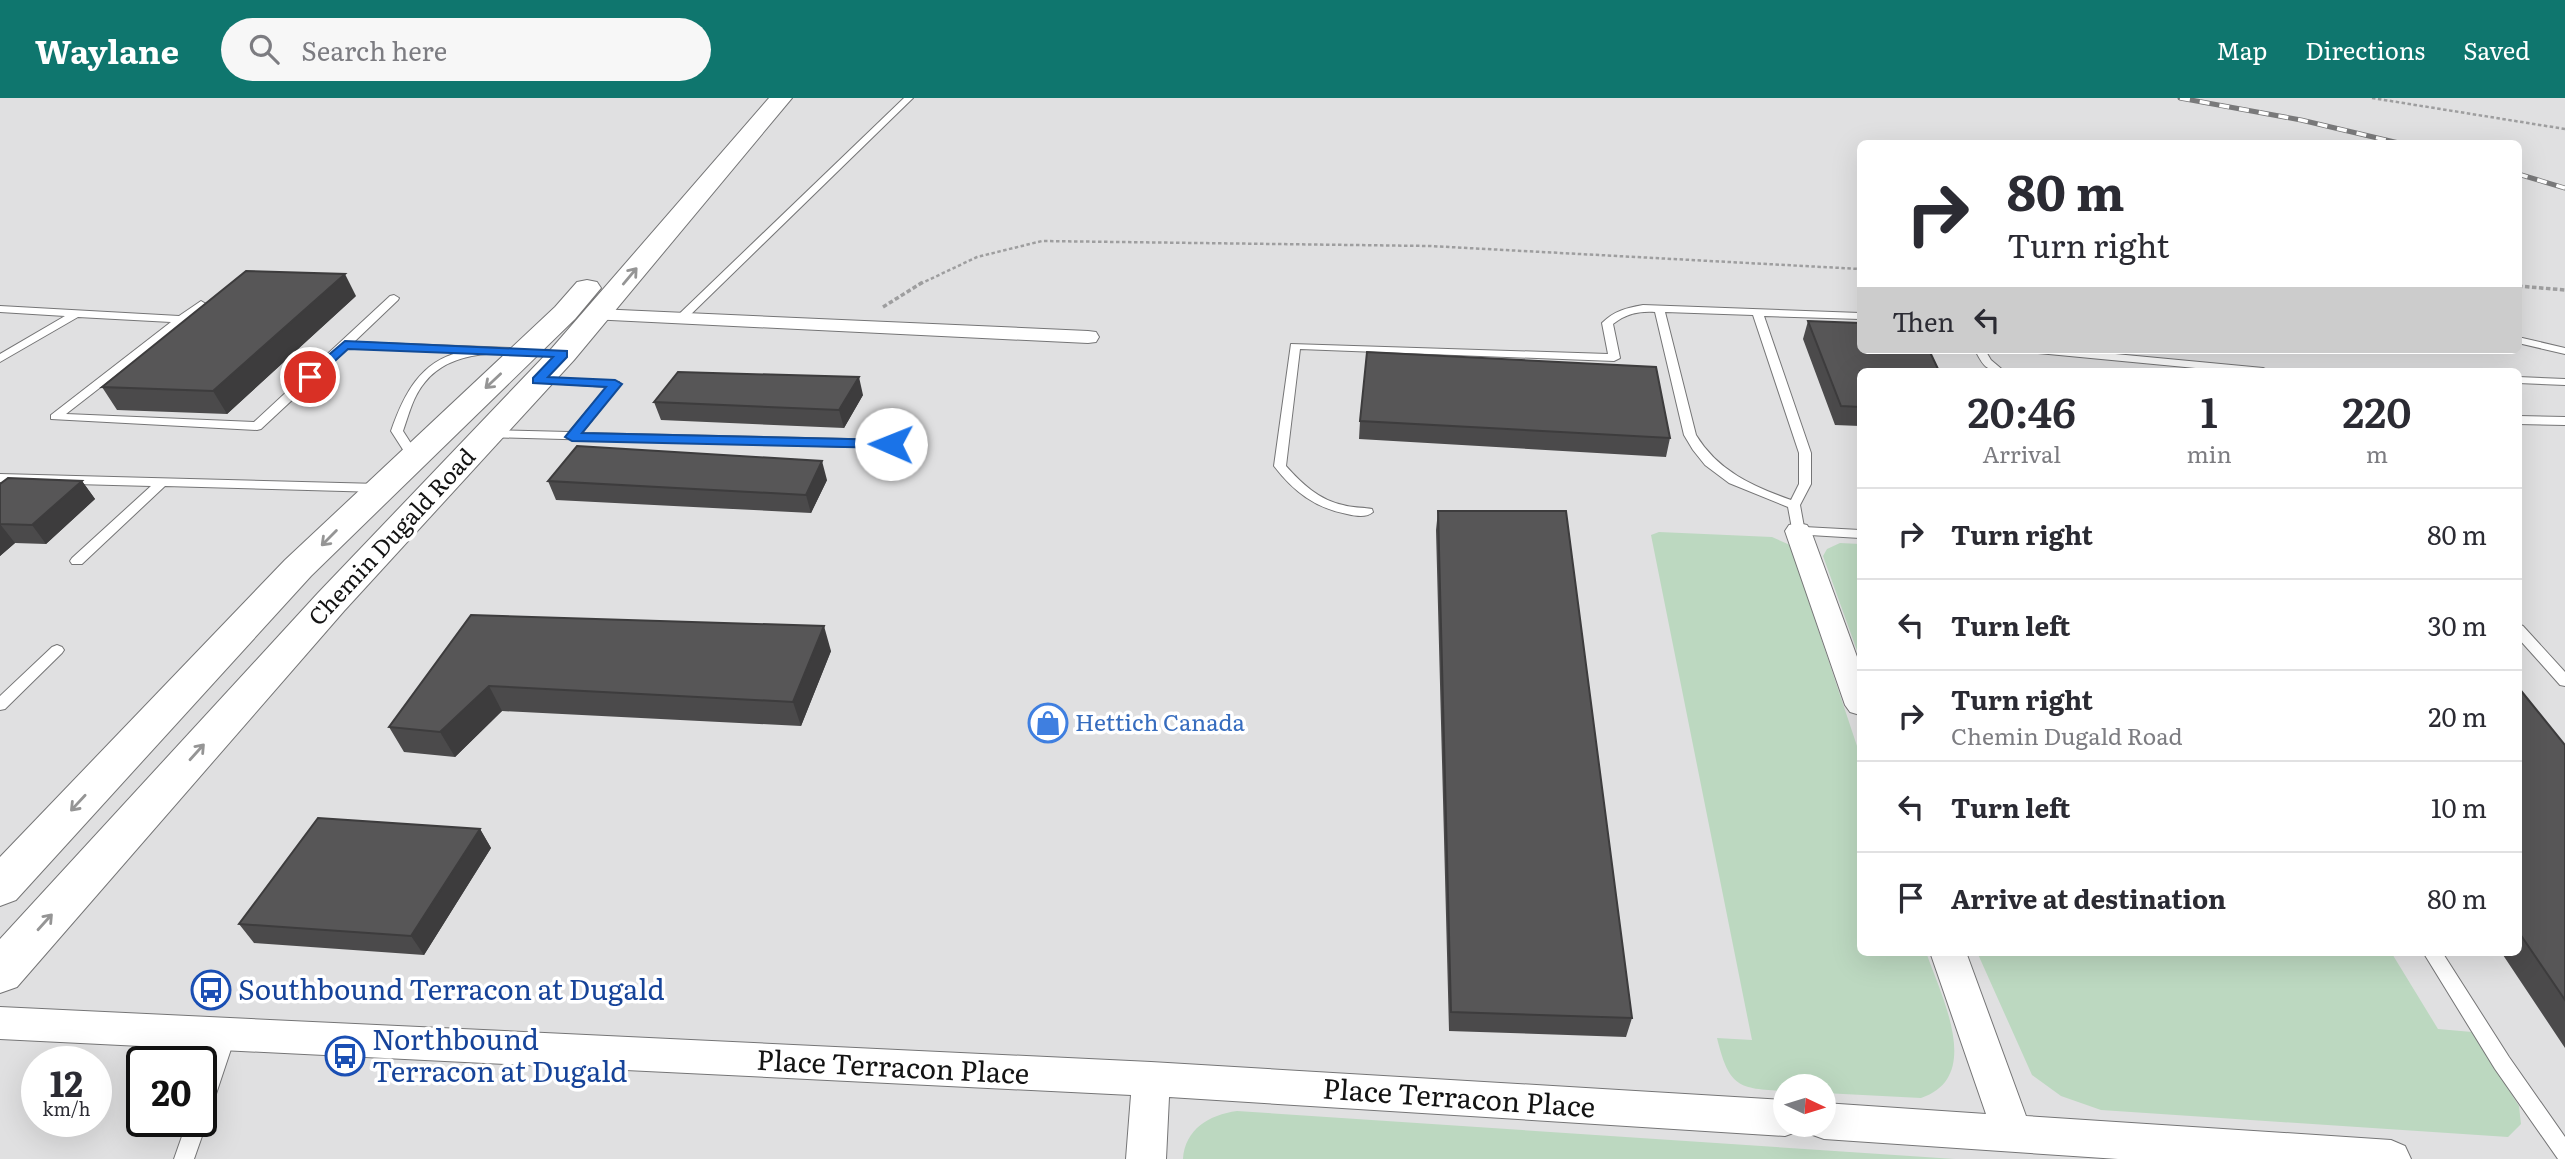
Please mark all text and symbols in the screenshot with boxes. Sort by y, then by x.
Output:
search box [221,18,711,81]
text: Waylane [35,25,179,74]
icon: search [245,30,283,68]
text: Search here [301,30,447,69]
text: Map [2216,32,2267,67]
text: Directions [2305,32,2425,67]
text: Saved [2463,32,2530,67]
text: 80 m [2007,153,2125,226]
icon: right [1892,168,1983,259]
text: Turn right [2007,220,2169,268]
one-way arrow [623,267,638,285]
text: Then [1892,301,1954,340]
icon: left [1968,301,2006,339]
pin [280,347,340,407]
icon: arrive [291,358,329,396]
one-way arrow [485,373,502,390]
text: 20:46 [1967,379,2076,441]
text: 1 [2200,379,2218,441]
text: 220 [2342,379,2411,441]
position arrow [854,407,928,481]
text: Arrival [1982,436,2061,470]
text: min [2187,436,2232,470]
text: m [2366,436,2388,470]
street label: Chemin Dugald Road [299,439,482,632]
text: Turn right [1951,514,2093,553]
text: 80 m [2427,514,2487,553]
icon: right [1892,515,1930,553]
one-way arrow [320,530,337,547]
text: Turn left [1951,605,2070,644]
text: 30 m [2427,605,2487,644]
icon: left [1892,606,1930,644]
text: Turn right [1951,679,2093,718]
text: 20 m [2428,696,2487,735]
icon: right [1892,697,1930,735]
shop icon: Hettich Canada [1027,702,1069,744]
place label: Hettich Canada [1075,704,1246,738]
text: Chemin Dugald Road [1951,718,2183,752]
one-way arrow [189,743,205,761]
text: Turn left [1951,787,2070,826]
text: 10 m [2431,787,2487,826]
icon: left [1892,788,1930,826]
one-way arrow [70,794,87,811]
text: Arrive at destination [1951,878,2226,917]
text: 80 m [2427,878,2487,917]
icon: arrive [1892,879,1930,917]
one-way arrow [37,913,53,931]
place label: Southbound Terracon at Dugald [238,967,665,1009]
bus stop icon: Southbound Terracon at Dugald [190,969,232,1011]
place label: Northbound Terracon at Dugald [372,1017,627,1091]
bus stop icon: Northbound Terracon at Dugald [324,1035,366,1077]
street label: Place Terracon Place [756,1037,1031,1093]
speed limit sign: 20 [126,1046,217,1137]
text: 12 [50,1056,83,1108]
street label: Place Terracon Place [1321,1066,1597,1126]
north arrow [1773,1074,1836,1138]
map controls [1773,1074,1836,1137]
text: km/h [43,1095,90,1122]

